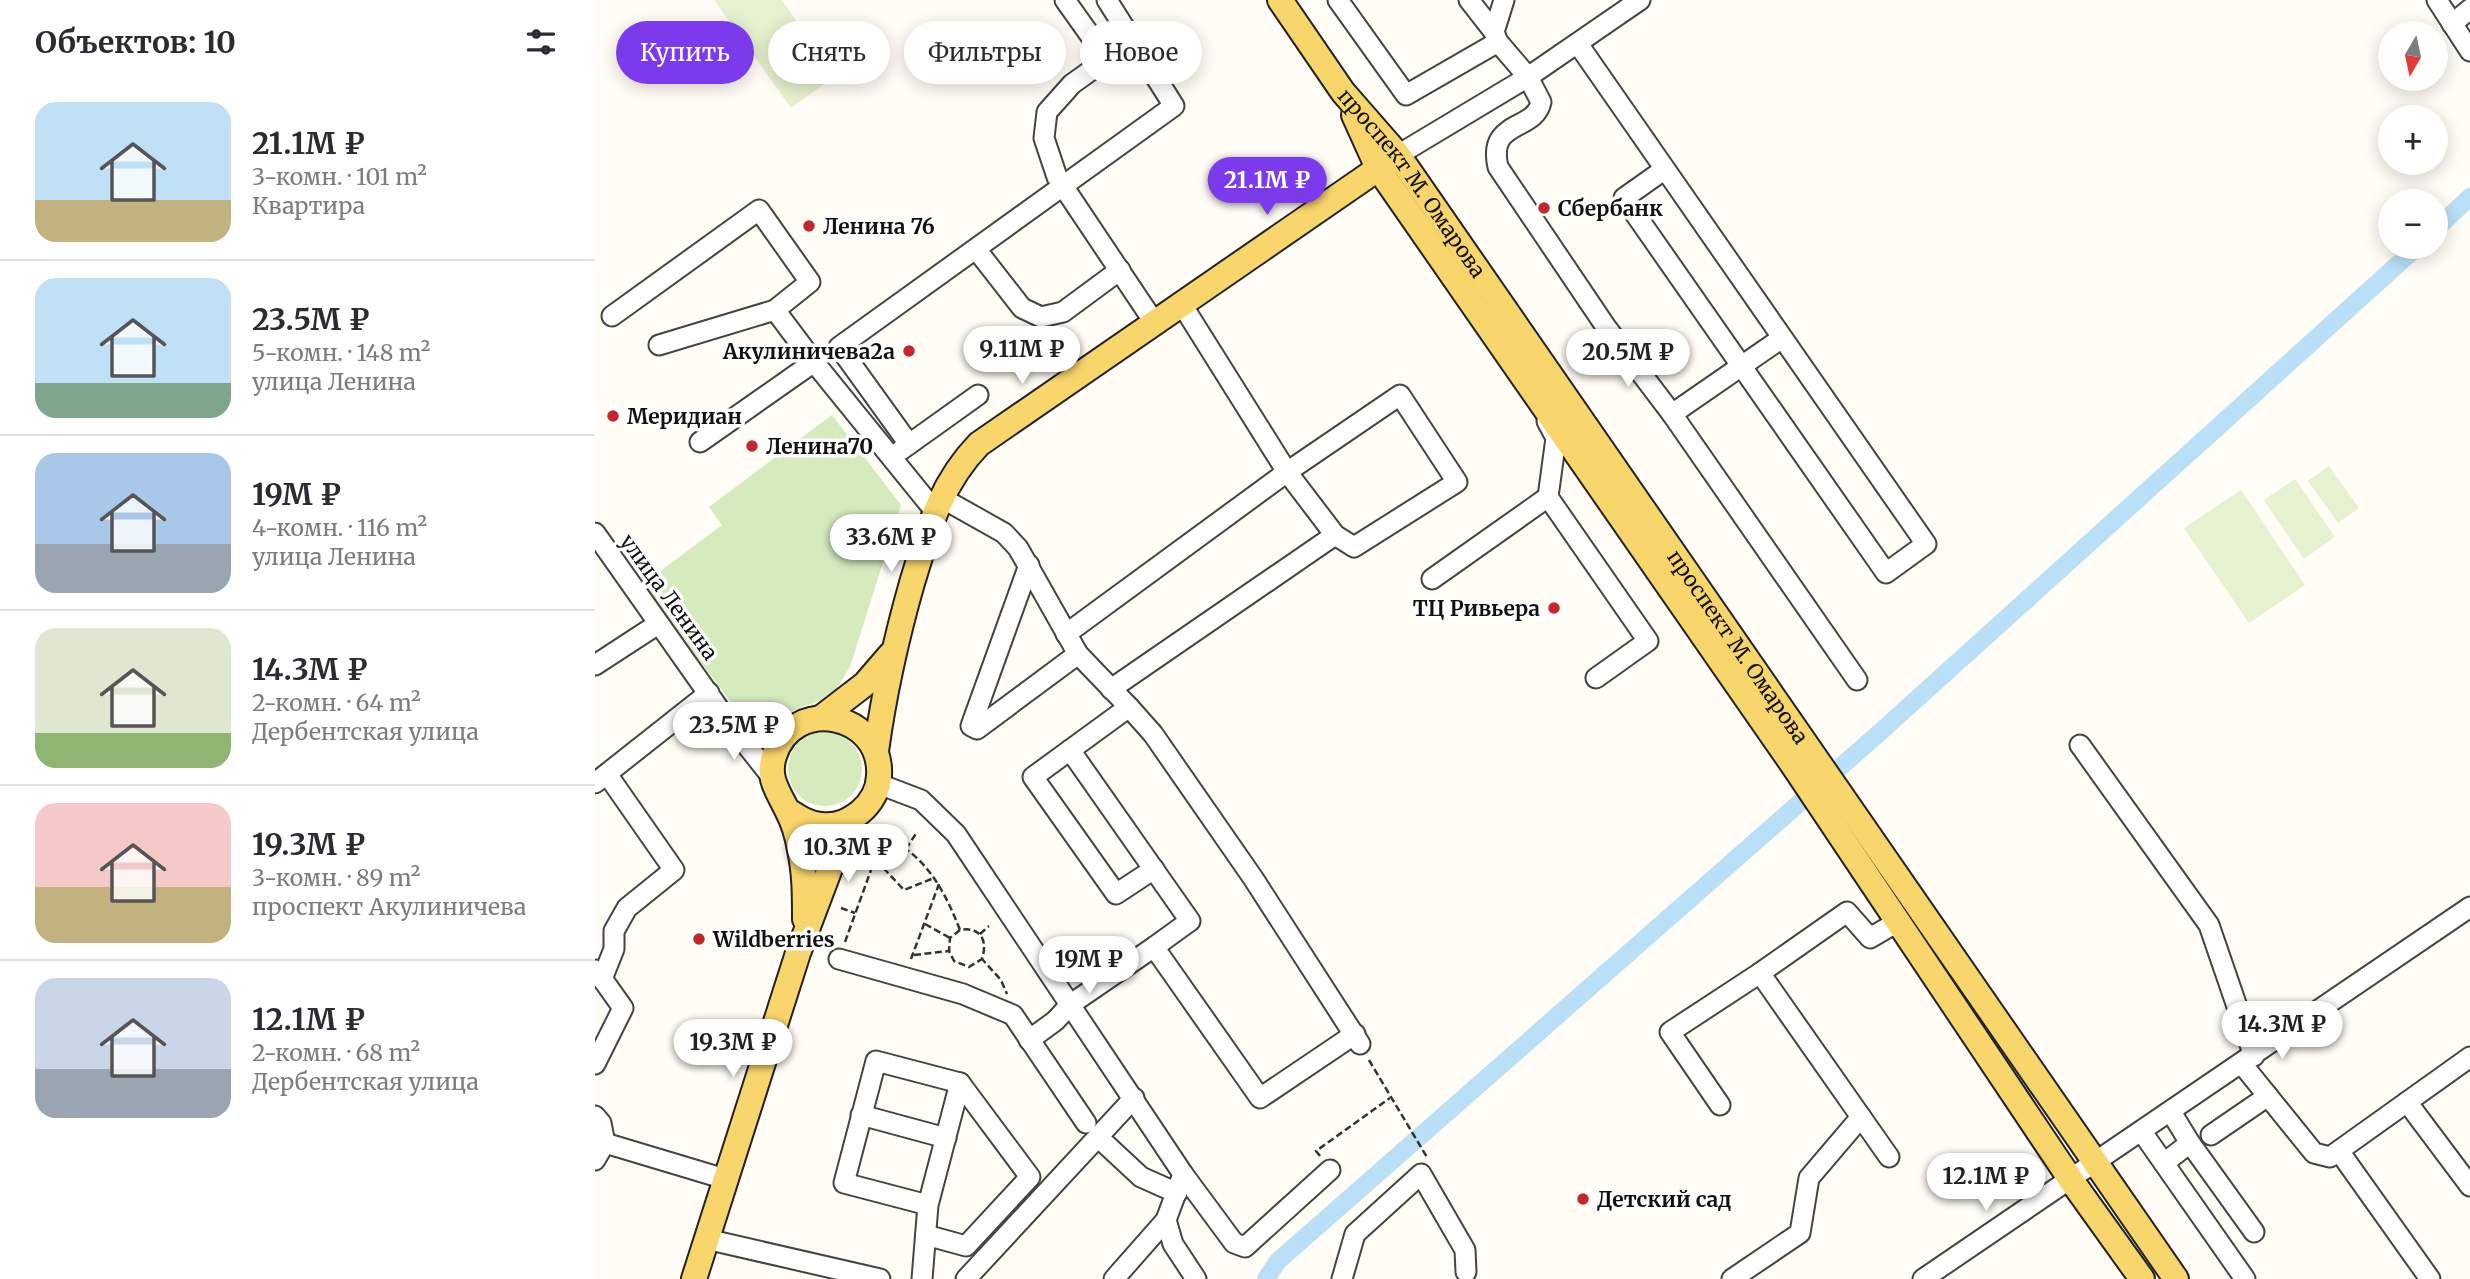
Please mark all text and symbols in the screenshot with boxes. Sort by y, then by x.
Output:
chip: Купить [616,21,754,84]
chip: Снять [768,21,890,84]
chip: Фильтры [904,21,1066,84]
chip: Новое [1080,21,1202,84]
north arrow [2378,21,2448,91]
map controls [2378,21,2448,259]
text: Объектов: 10 [35,23,236,61]
icon: filters [522,23,560,61]
street label: проспект М. Омарова [1332,83,1492,283]
button: + [2378,105,2448,175]
text: 21.1M ₽ [252,124,365,162]
icon: home [91,130,175,214]
pin: 21.1M ₽ [1202,158,1332,217]
text: 3-комн. · 101 m² [252,162,427,191]
text: 21.1M ₽ [1224,165,1310,194]
button: − [2378,189,2448,259]
text: Квартира [252,191,365,220]
place label: Сбербанк [1558,195,1663,222]
marker: Сбербанк [1536,200,1552,216]
place label: Ленина 76 [823,213,935,240]
marker: Ленина 76 [801,218,817,234]
text: 23.5M ₽ [252,300,370,338]
icon: home [91,306,175,390]
pin: 9.11M ₽ [957,326,1087,386]
pin: 20.5M ₽ [1563,330,1693,389]
text: 9.11M ₽ [979,334,1065,363]
text: 20.5M ₽ [1582,337,1674,366]
text: 5-комн. · 148 m² [252,338,430,367]
place label: Акулиничева2а [722,338,895,365]
marker: Акулиничева2а [901,343,917,359]
text: улица Ленина [252,367,416,396]
place label: Меридиан [627,403,742,430]
marker: Меридиан [605,408,621,424]
place label: Ленина70 [766,433,873,460]
marker: Ленина70 [744,438,760,454]
text: 19M ₽ [252,475,341,513]
icon: home [91,481,175,565]
text: 4-комн. · 116 m² [252,513,427,542]
pin: 33.6M ₽ [826,514,956,574]
text: 33.6M ₽ [846,522,936,551]
street label: улица Ленина [614,529,724,665]
text: улица Ленина [252,542,416,571]
street label: проспект М. Омарова [1662,544,1815,749]
place label: ТЦ Ривьера [1413,595,1540,622]
marker: ТЦ Ривьера [1546,600,1562,616]
text: 14.3M ₽ [252,650,368,688]
icon: home [91,656,175,740]
text: 2-комн. · 64 m² [252,688,421,717]
pin: 23.5M ₽ [669,702,799,762]
text: 23.5M ₽ [689,710,779,739]
text: Дербентская улица [252,717,479,746]
pin: 10.3M ₽ [783,824,913,884]
text: 19.3M ₽ [252,825,365,863]
icon: home [91,831,175,915]
text: 10.3M ₽ [804,832,892,861]
text: 3-комн. · 89 m² [252,863,420,892]
text: проспект Акулиничева [252,892,526,921]
place label: Wildberries [712,926,835,953]
marker: Wildberries [691,931,707,947]
pin: 19M ₽ [1040,936,1138,996]
text: 19M ₽ [1055,944,1123,973]
text: 12.1M ₽ [252,1000,365,1038]
pin: 14.3M ₽ [2217,1002,2347,1061]
icon: home [91,1006,175,1090]
text: 14.3M ₽ [2238,1009,2326,1038]
pin: 19.3M ₽ [668,1020,798,1079]
text: 19.3M ₽ [690,1027,776,1056]
text: 2-комн. · 68 m² [252,1038,420,1067]
text: Дербентская улица [252,1067,479,1096]
pin: 12.1M ₽ [1921,1154,2051,1213]
text: 12.1M ₽ [1943,1161,2029,1190]
place label: Детский сад [1597,1186,1732,1213]
marker: Детский сад [1575,1191,1591,1207]

